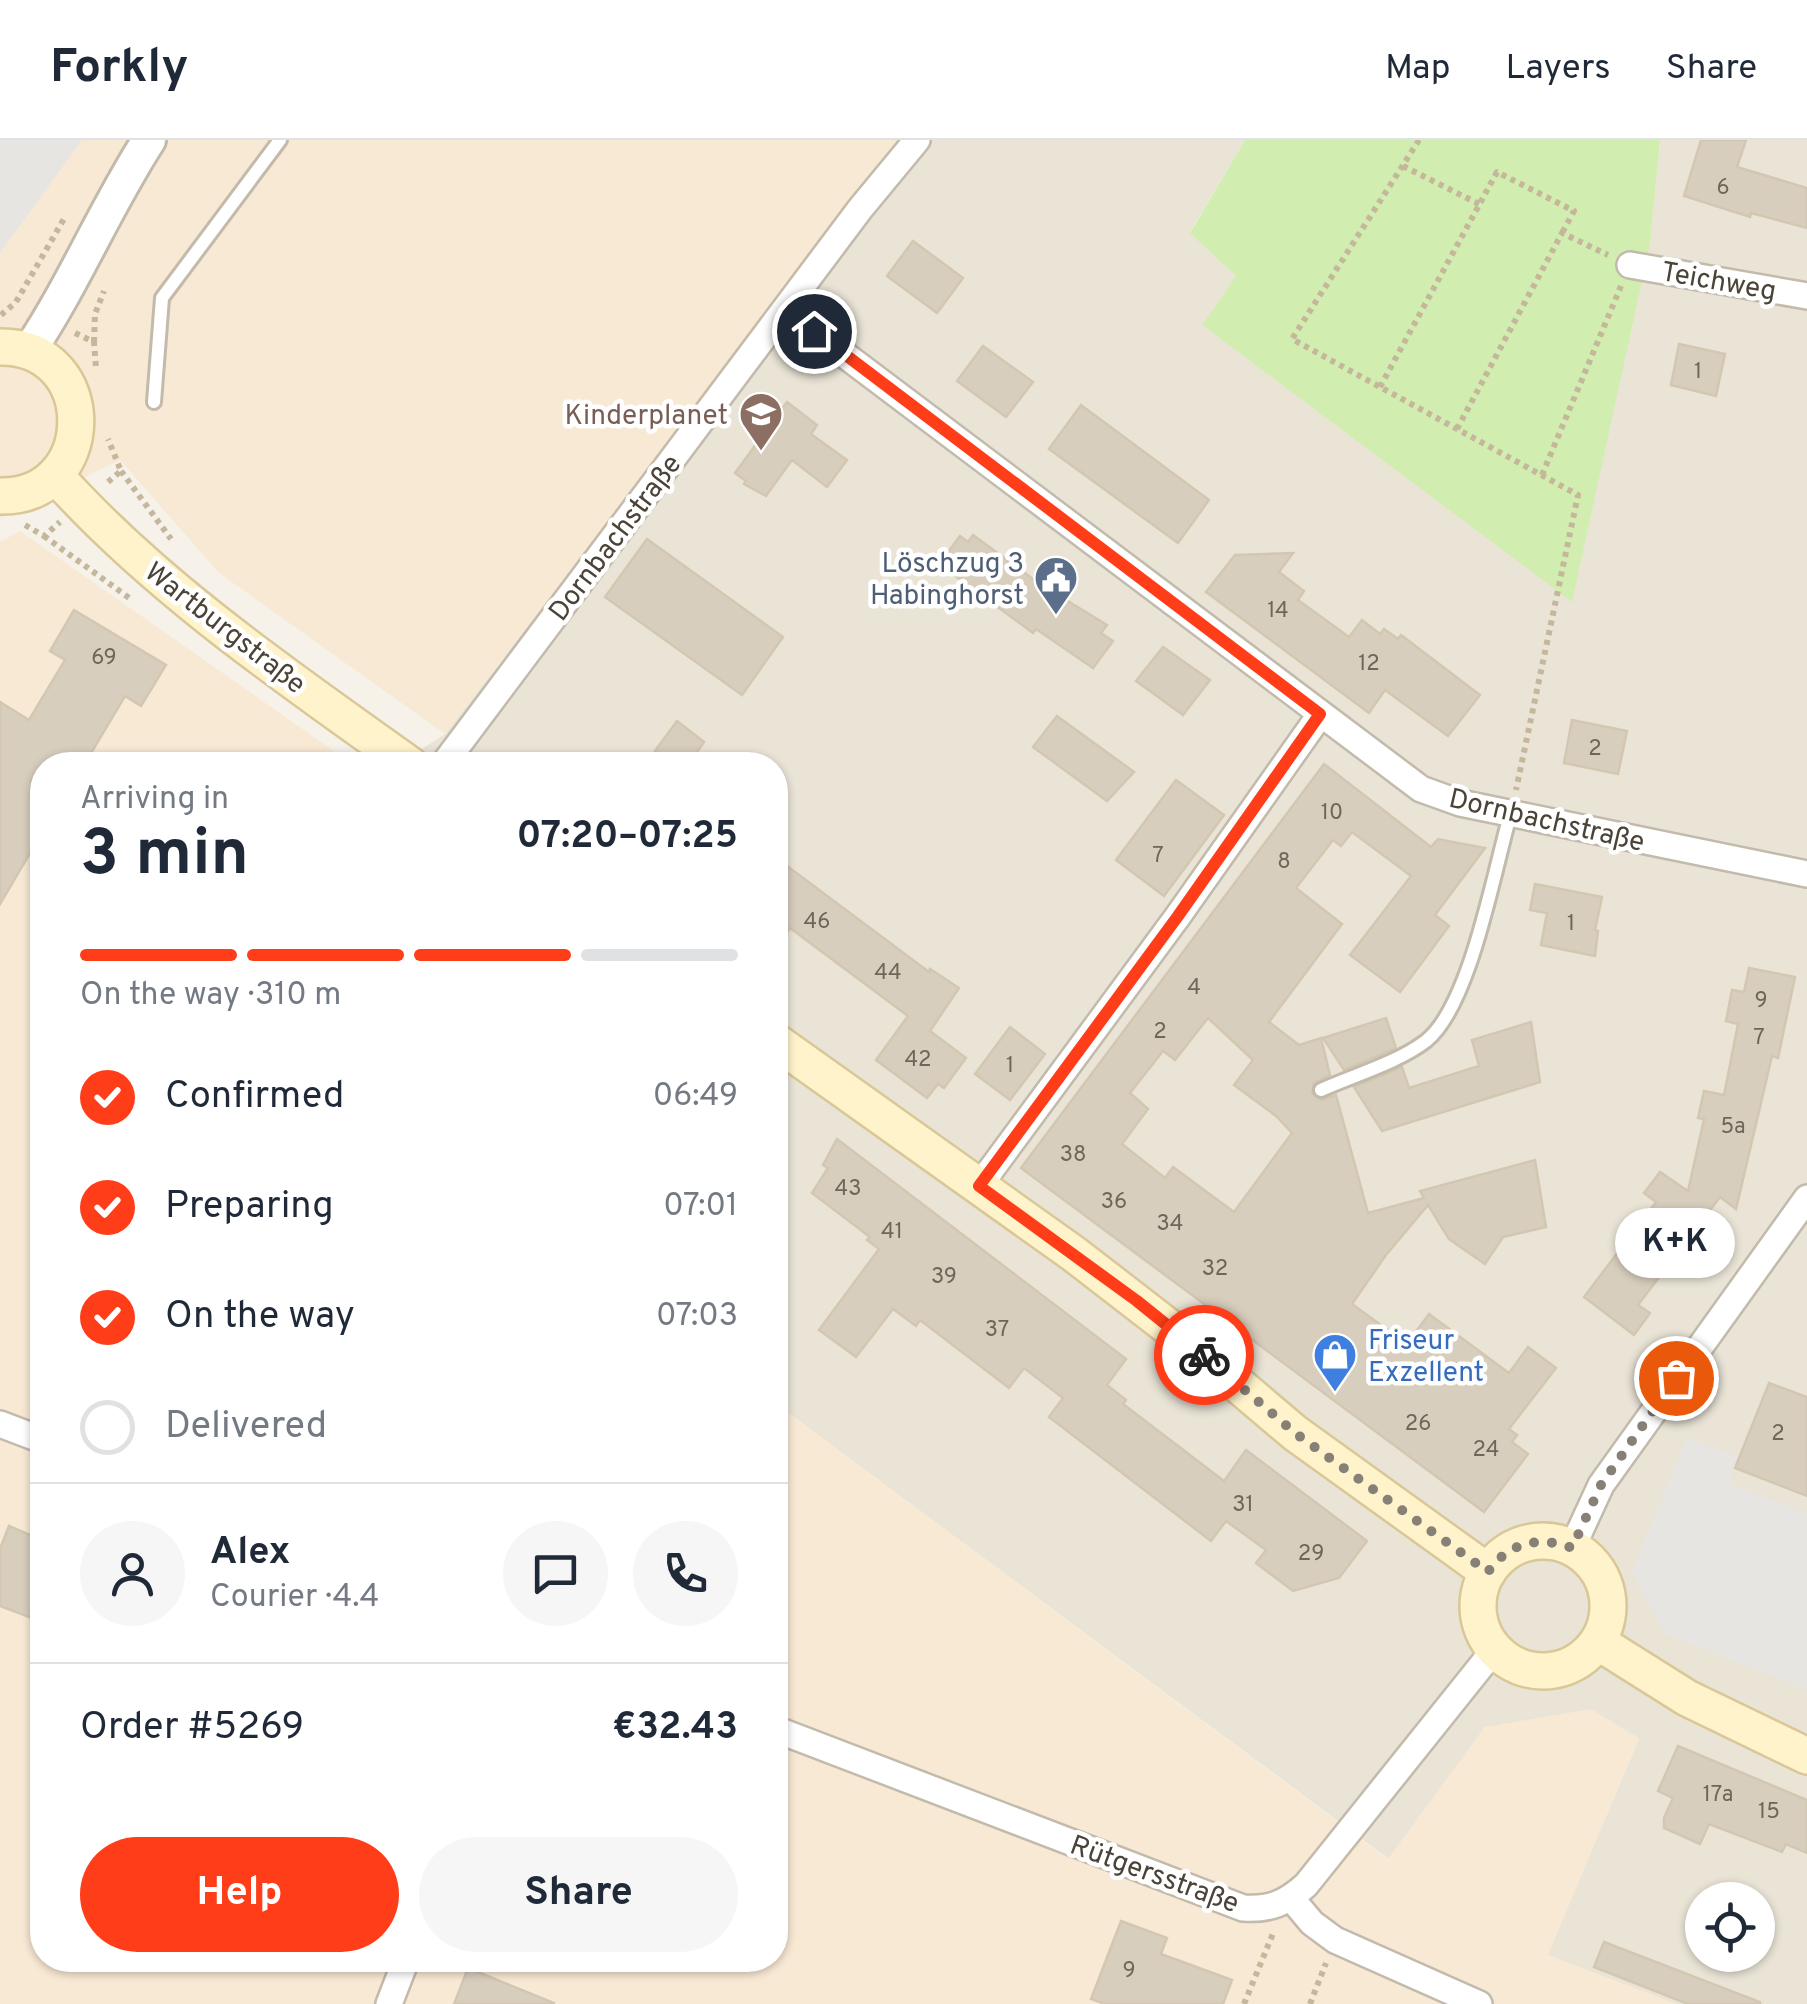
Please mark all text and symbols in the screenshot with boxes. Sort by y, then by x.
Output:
text: Forkly [50,39,189,99]
text: Map [1385,47,1451,91]
text: Layers [1506,47,1611,91]
text: Share [1666,47,1757,91]
house number: 6 [1716,175,1730,202]
street label: Teichweg [1658,255,1779,311]
pin [772,289,857,374]
icon: home [787,304,842,359]
house number: 1 [1694,359,1702,386]
school or university icon: Kinderplanet [738,391,784,452]
place label: Kinderplanet [565,399,728,435]
street label: Dornbachstraße [542,448,691,629]
place label: Löschzug 3 Habinghorst [870,547,1024,615]
street label: Wartburgstraße [136,555,312,704]
public building icon: Löschzug 3 Habinghorst [1033,555,1079,616]
house number: 14 [1267,598,1289,625]
house number: 69 [91,645,117,672]
house number: 12 [1358,651,1380,678]
house number: 2 [1588,736,1602,763]
text: Arriving in [80,780,229,820]
street label: Dornbachstraße [1445,782,1648,862]
house number: 10 [1321,800,1343,827]
text: 07:20–07:25 [516,813,738,862]
text: 3 min [80,816,249,898]
house number: 7 [1152,843,1164,870]
house number: 8 [1277,849,1291,876]
house number: 46 [804,909,830,936]
house number: 1 [1567,911,1575,938]
house number: 44 [874,960,902,987]
house number: 4 [1187,975,1201,1002]
text: On the way · 310 m [80,976,341,1016]
house number: 9 [1754,988,1768,1015]
house number: 2 [1153,1019,1167,1046]
house number: 7 [1753,1025,1765,1052]
house number: 42 [904,1047,932,1074]
house number: 1 [1006,1053,1014,1080]
icon: check [80,1070,135,1125]
text: Confirmed [165,1073,344,1122]
text: 06:49 [653,1077,738,1117]
house number: 5a [1720,1114,1746,1141]
house number: 38 [1060,1142,1086,1169]
house number: 43 [835,1176,861,1203]
icon: check [80,1180,135,1235]
text: Preparing [165,1183,334,1232]
text: 07:01 [663,1187,738,1227]
house number: 36 [1101,1189,1127,1216]
callout: K+K [1616,1208,1736,1278]
house number: 34 [1157,1211,1183,1238]
house number: 41 [881,1219,903,1246]
text: K+K [1642,1223,1708,1263]
house number: 32 [1202,1256,1228,1283]
house number: 39 [931,1264,957,1291]
icon: check [80,1290,135,1345]
text: On the way [165,1293,355,1342]
text: 07:03 [656,1297,738,1337]
courier [1154,1305,1254,1405]
house number: 37 [985,1317,1009,1344]
place label: Friseur Exzellent [1368,1324,1484,1392]
icon: bike [1177,1328,1232,1383]
shop icon: Friseur Exzellent [1312,1332,1358,1393]
pin [1634,1336,1719,1421]
icon: bag [1649,1351,1704,1406]
text: Delivered [165,1403,327,1452]
house number: 26 [1405,1411,1431,1438]
house number: 2 [1771,1421,1785,1448]
house number: 24 [1473,1437,1499,1464]
house number: 31 [1232,1492,1254,1519]
button: person [80,1521,185,1626]
button: chat [503,1521,608,1626]
button: phone [633,1521,738,1626]
text: Alex [210,1529,290,1578]
house number: 29 [1298,1541,1324,1568]
text: Courier · 4.4 [210,1578,379,1618]
text: Order #5269 [80,1704,304,1753]
text: €32.43 [612,1704,738,1753]
house number: 17a [1703,1782,1733,1809]
house number: 15 [1758,1799,1780,1826]
street label: Rütgersstraße [1065,1829,1243,1923]
button: Help [80,1837,399,1952]
button: Share [419,1837,738,1952]
map controls [1685,1882,1775,1972]
button: locate [1685,1882,1775,1972]
house number: 9 [1122,1958,1136,1985]

